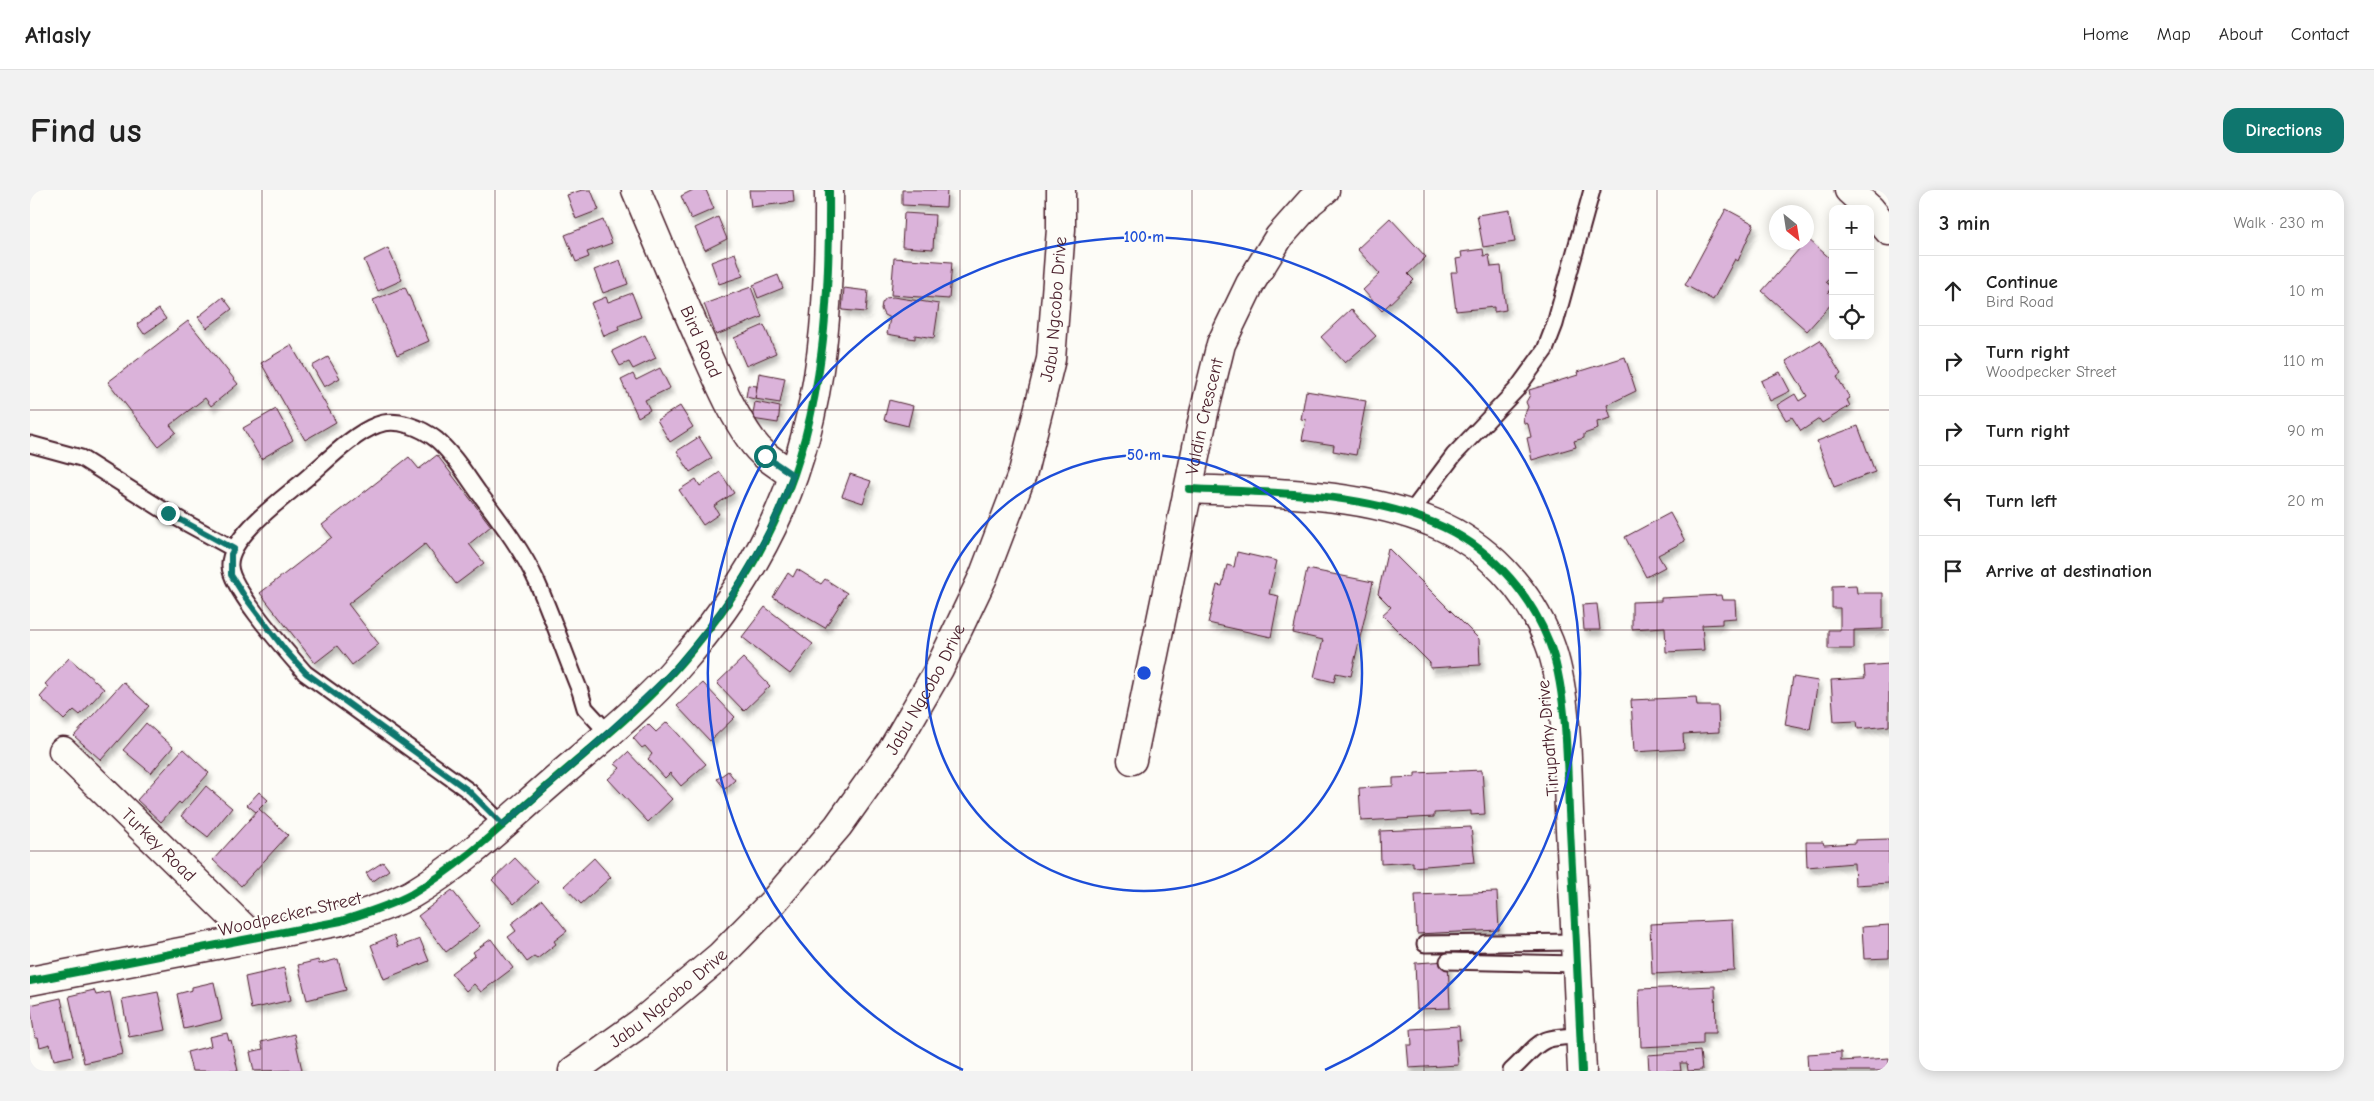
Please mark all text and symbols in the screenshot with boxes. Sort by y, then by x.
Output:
text: Atlasly [25,21,91,49]
text: Home [2082,24,2129,45]
text: Map [2157,24,2191,45]
text: About [2219,24,2263,45]
text: Contact [2291,24,2349,45]
button: Directions [2223,108,2344,153]
text: Find us [30,110,142,151]
north arrow [1769,205,1814,250]
map controls [1829,205,1874,340]
button: + [1829,205,1874,250]
text: 3 min [1939,211,1990,235]
text: Walk · 230 m [2233,214,2324,232]
text: 100 m [1124,228,1164,246]
street label: Jabu Ngcobo Drive [1036,236,1071,384]
button: − [1829,250,1874,295]
text: Continue [1986,271,2058,293]
icon: ahead [1939,277,1967,305]
text: 10 m [2289,282,2324,300]
text: Bird Road [1986,293,2054,311]
button: locate [1829,295,1874,340]
street label: Bird Road [675,303,726,381]
text: Turn right [1986,341,2070,363]
icon: right [1939,347,1967,375]
text: 110 m [2283,352,2324,370]
street label: Valdin Crescent [1181,355,1228,477]
text: Woodpecker Street [1986,363,2116,381]
icon: right [1939,417,1967,445]
text: Turn right [1986,420,2070,442]
text: 90 m [2287,422,2324,440]
route start [754,445,777,468]
text: 50 m [1127,446,1161,464]
icon: left [1939,487,1967,515]
text: Turn left [1986,490,2057,512]
text: 20 m [2287,492,2324,510]
route end [157,502,180,525]
icon: arrive [1939,557,1967,585]
text: Arrive at destination [1986,560,2152,582]
street label: Jabu Ngcobo Drive [882,621,970,759]
centre of rings [1135,664,1153,682]
street label: Tirupathy Drive [1533,679,1564,797]
street label: Turkey Road [117,804,200,886]
street label: Woodpecker Street [216,888,365,941]
street label: Jabu Ngcobo Drive [605,945,732,1053]

